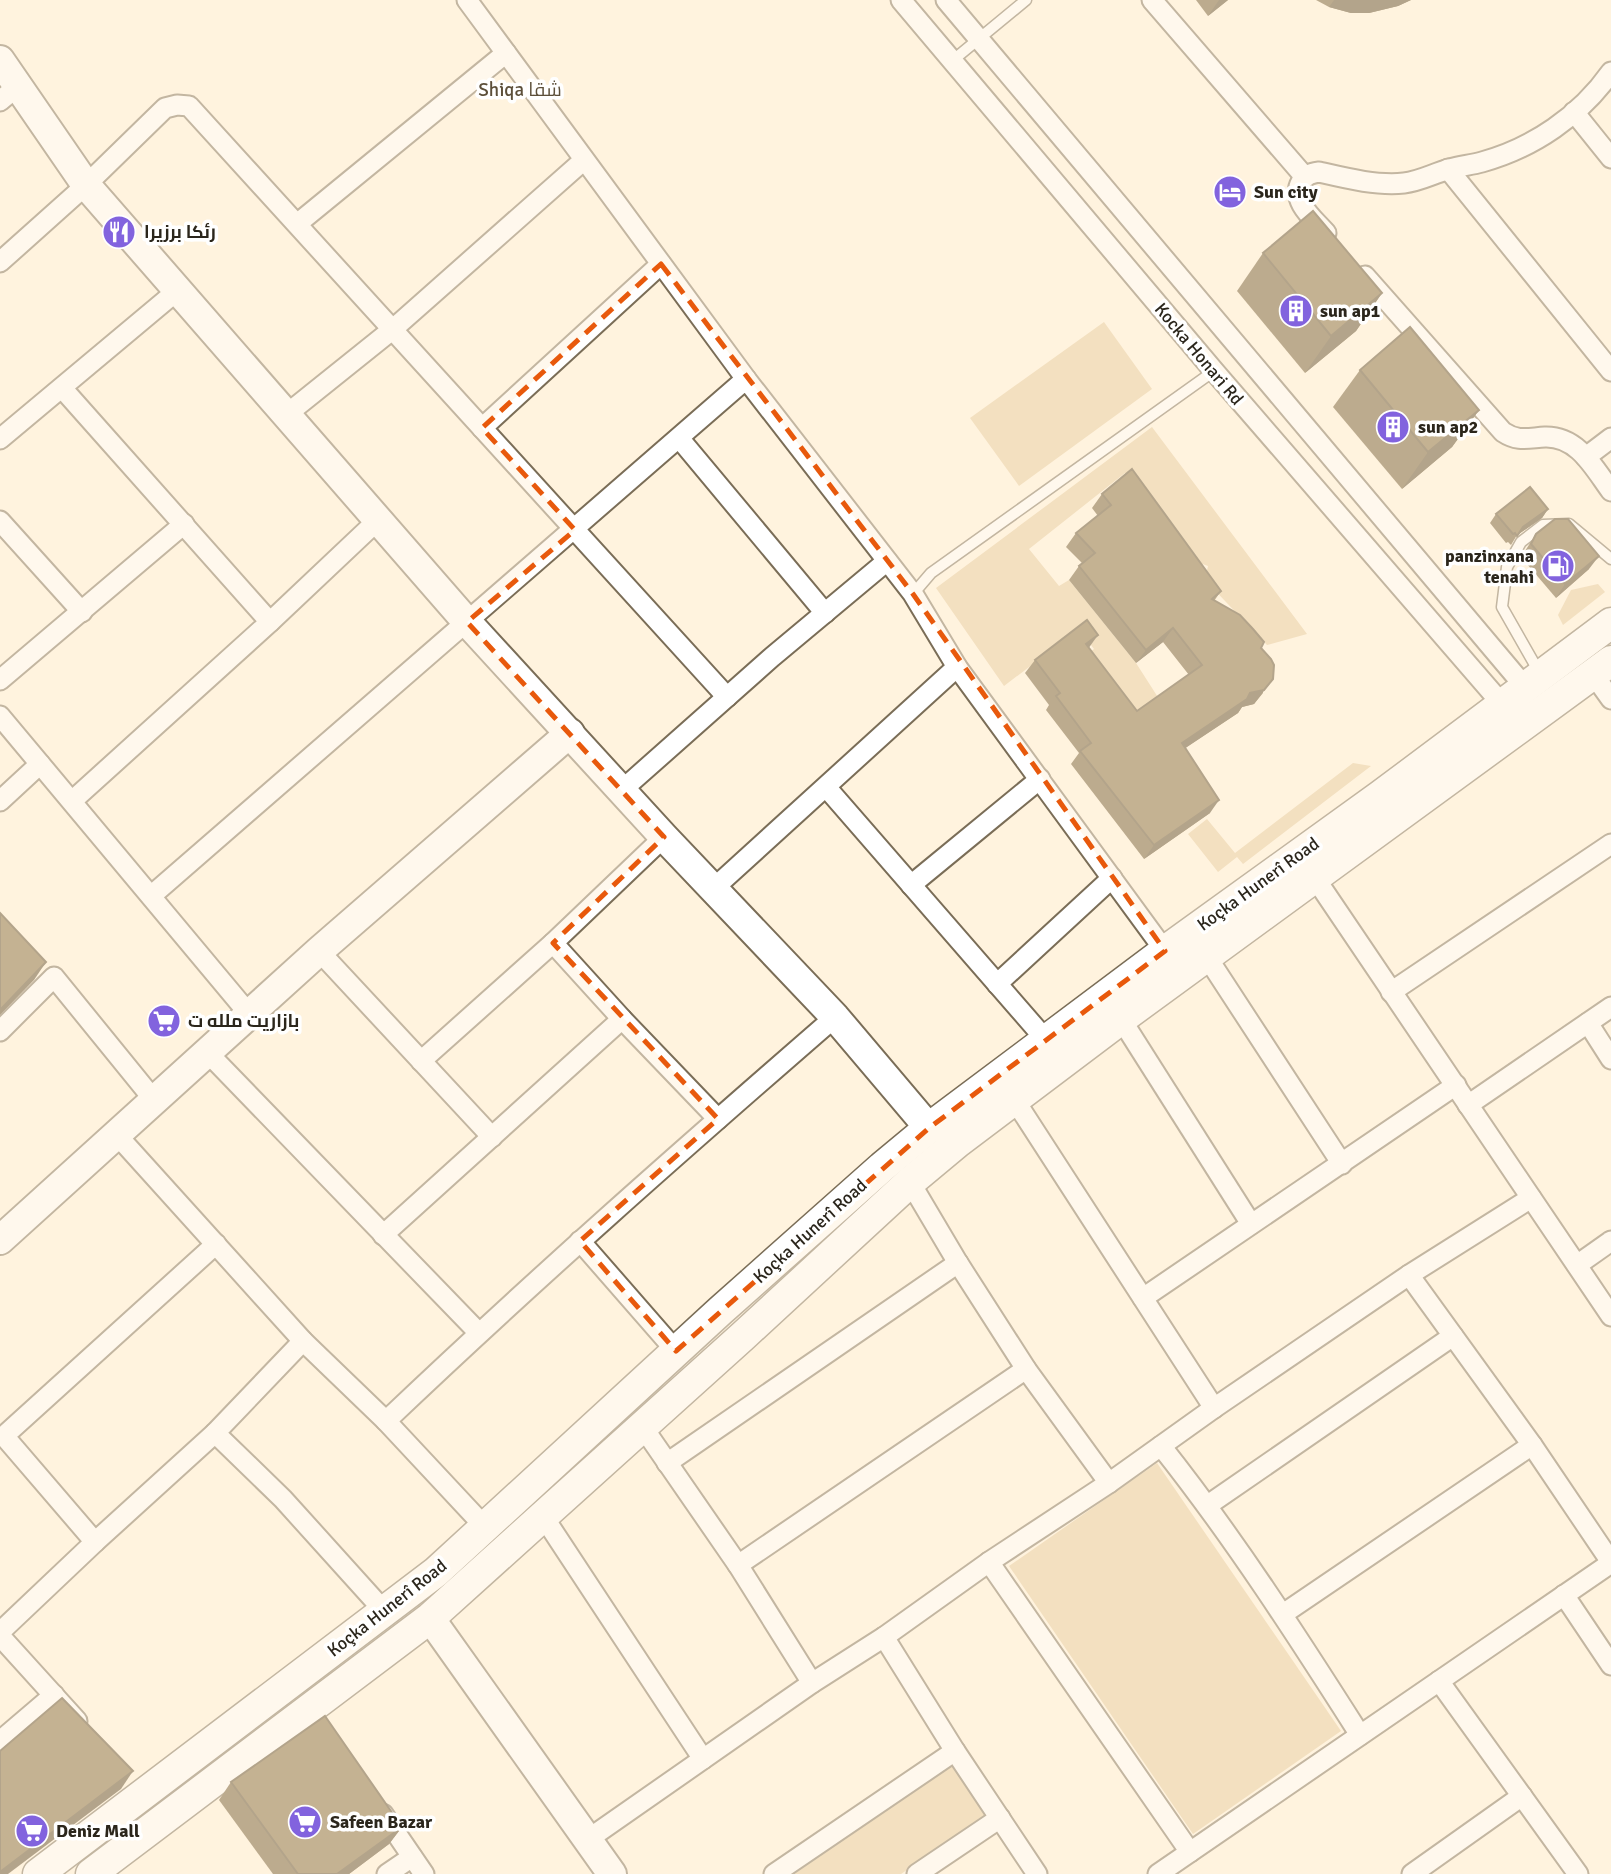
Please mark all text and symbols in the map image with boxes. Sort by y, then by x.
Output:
district label: Shiqa شقا [478,78,562,102]
hotel icon: Sun city [1211,173,1249,211]
place label: Sun city [1254,181,1318,203]
restaurant icon: رئكا برزيرا [100,213,138,251]
place label: رئكا برزيرا [144,221,216,243]
building icon: sun ap1 [1277,292,1315,330]
street label: Kocka Honari Rd [1150,298,1248,410]
place label: sun ap1 [1320,300,1381,322]
building icon: sun ap2 [1374,408,1412,446]
place label: sun ap2 [1418,416,1478,438]
place label: panzinxana tenahi [1445,545,1534,588]
fuel station icon: panzinxana tenahi [1539,547,1577,585]
street label: Koçka Hunerî Road [1193,832,1323,936]
supermarket icon: بازاريت ملله ت [145,1002,183,1040]
place label: بازاريت ملله ت [188,1010,299,1032]
street label: Koçka Hunerî Road [749,1174,871,1288]
street label: Koçka Hunerî Road [323,1555,451,1661]
supermarket icon: Safeen Bazar [286,1803,324,1841]
place label: Safeen Bazar [330,1811,433,1833]
supermarket icon: Deniz Mall [13,1812,51,1850]
place label: Deniz Mall [56,1820,140,1842]

